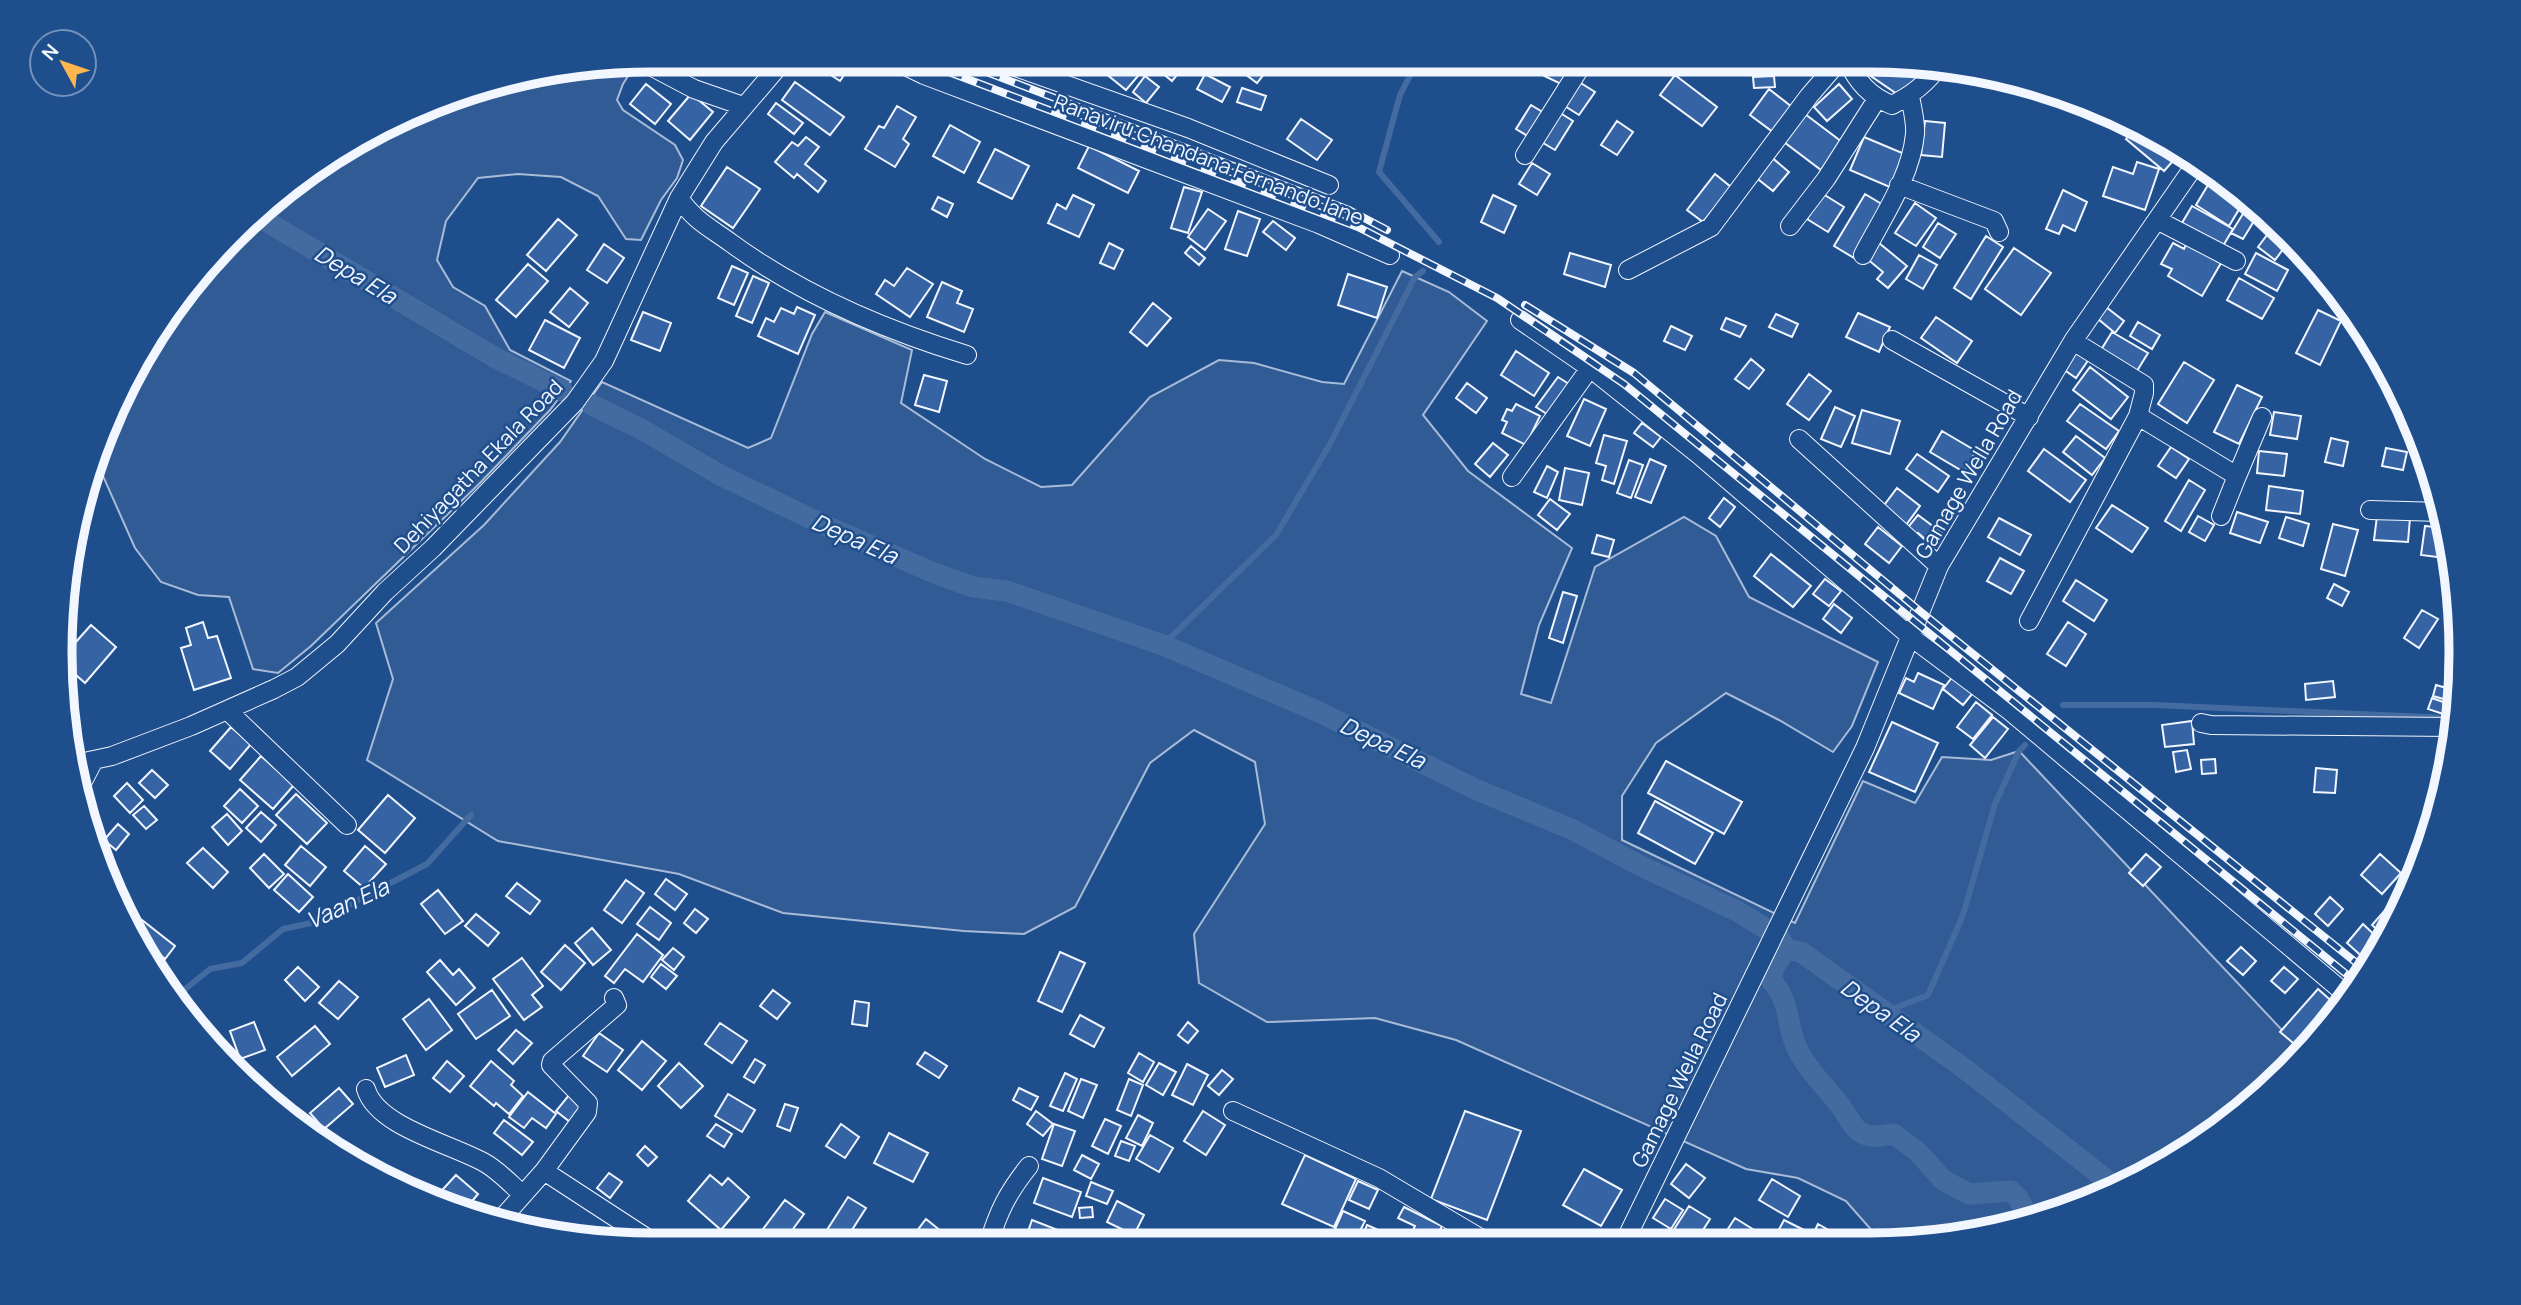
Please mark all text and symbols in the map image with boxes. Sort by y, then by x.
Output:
north arrow [28,28,98,98]
text: N [36,38,64,66]
street label: Ranaviru Chandana Fernando lane [1050,87,1368,231]
water label: Depa Ela [309,237,404,312]
street label: Dehiyagatha Ekala Road [388,373,568,559]
street label: Gamage Wella Road [1908,384,2028,564]
water label: Depa Ela [807,505,904,572]
water label: Depa Ela [1335,708,1432,776]
water label: Vaan Ela [300,869,395,936]
water label: Depa Ela [1835,971,1928,1050]
street label: Gamage Wella Road [1625,988,1733,1172]

